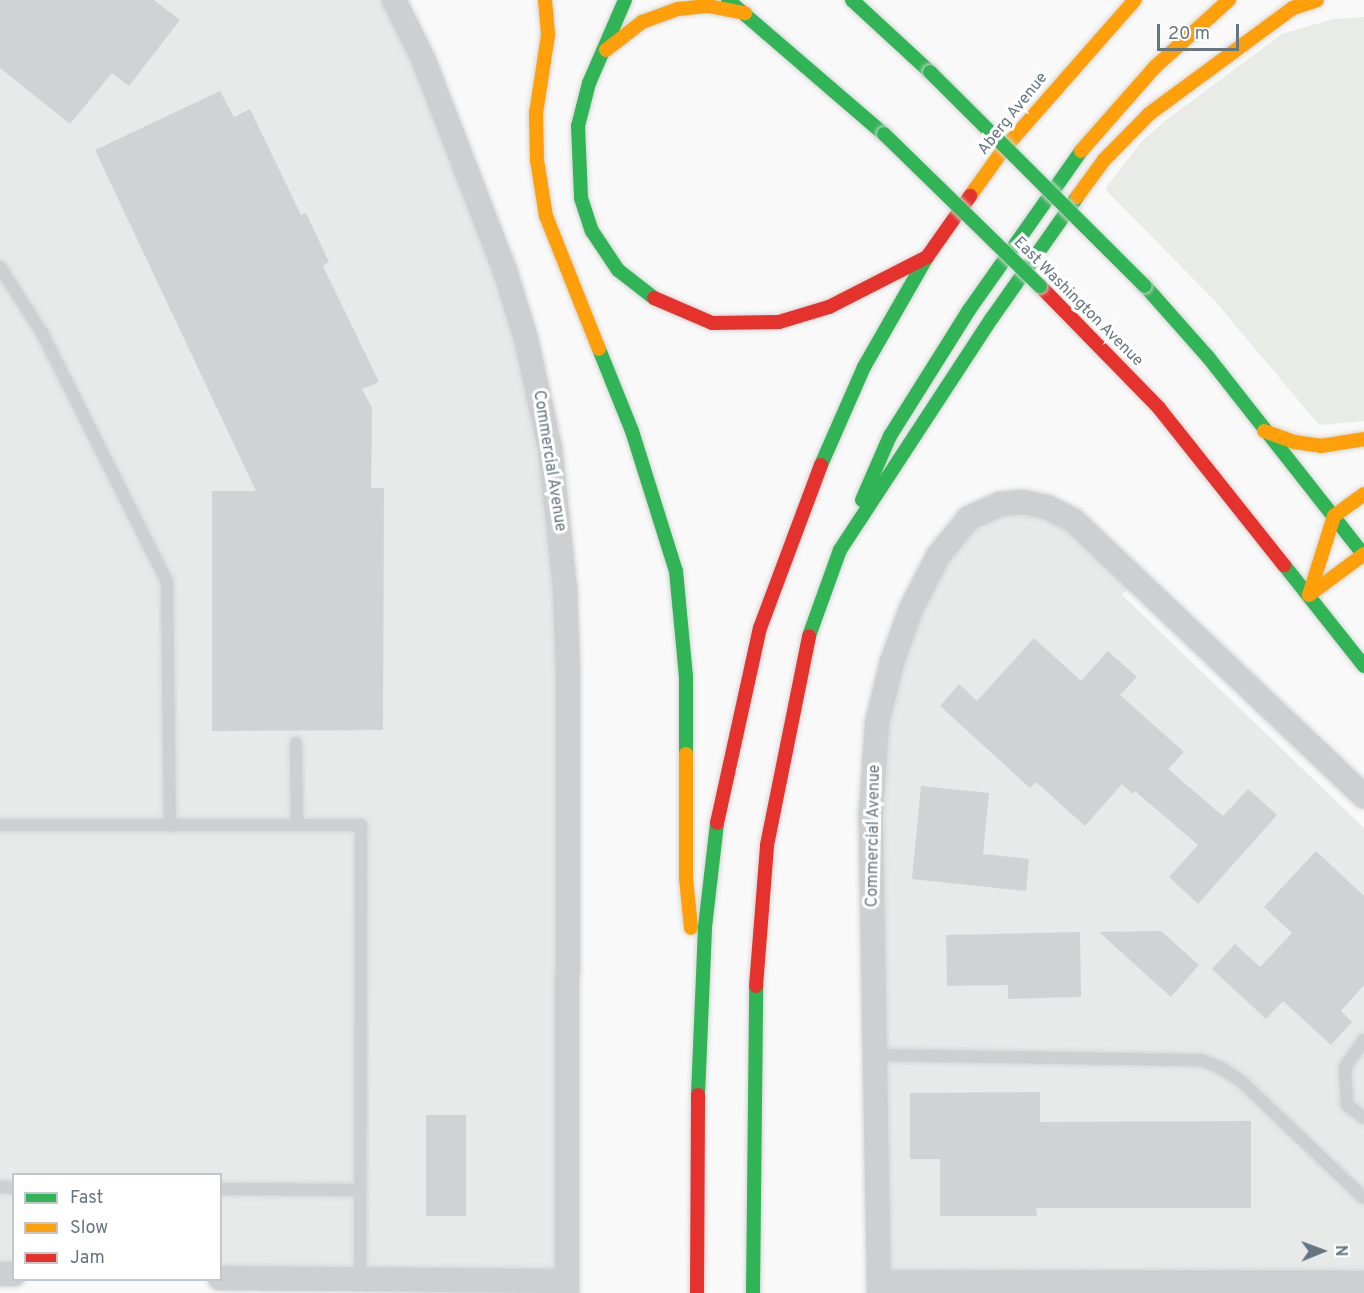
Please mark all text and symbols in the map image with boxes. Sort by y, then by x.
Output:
scale bar [1160,12,1242,50]
text: 20 m [1168,23,1210,46]
street label: Aberg Avenue [974,69,1052,159]
street label: East Washington Avenue [1009,233,1147,371]
street label: Commercial Avenue [528,389,570,533]
street label: Commercial Avenue [863,764,885,908]
legend [12,1173,222,1281]
text: Fast [70,1187,103,1210]
text: Slow [70,1217,108,1240]
north arrow [1292,1221,1352,1281]
text: N [1330,1245,1350,1257]
text: Jam [70,1247,105,1270]

